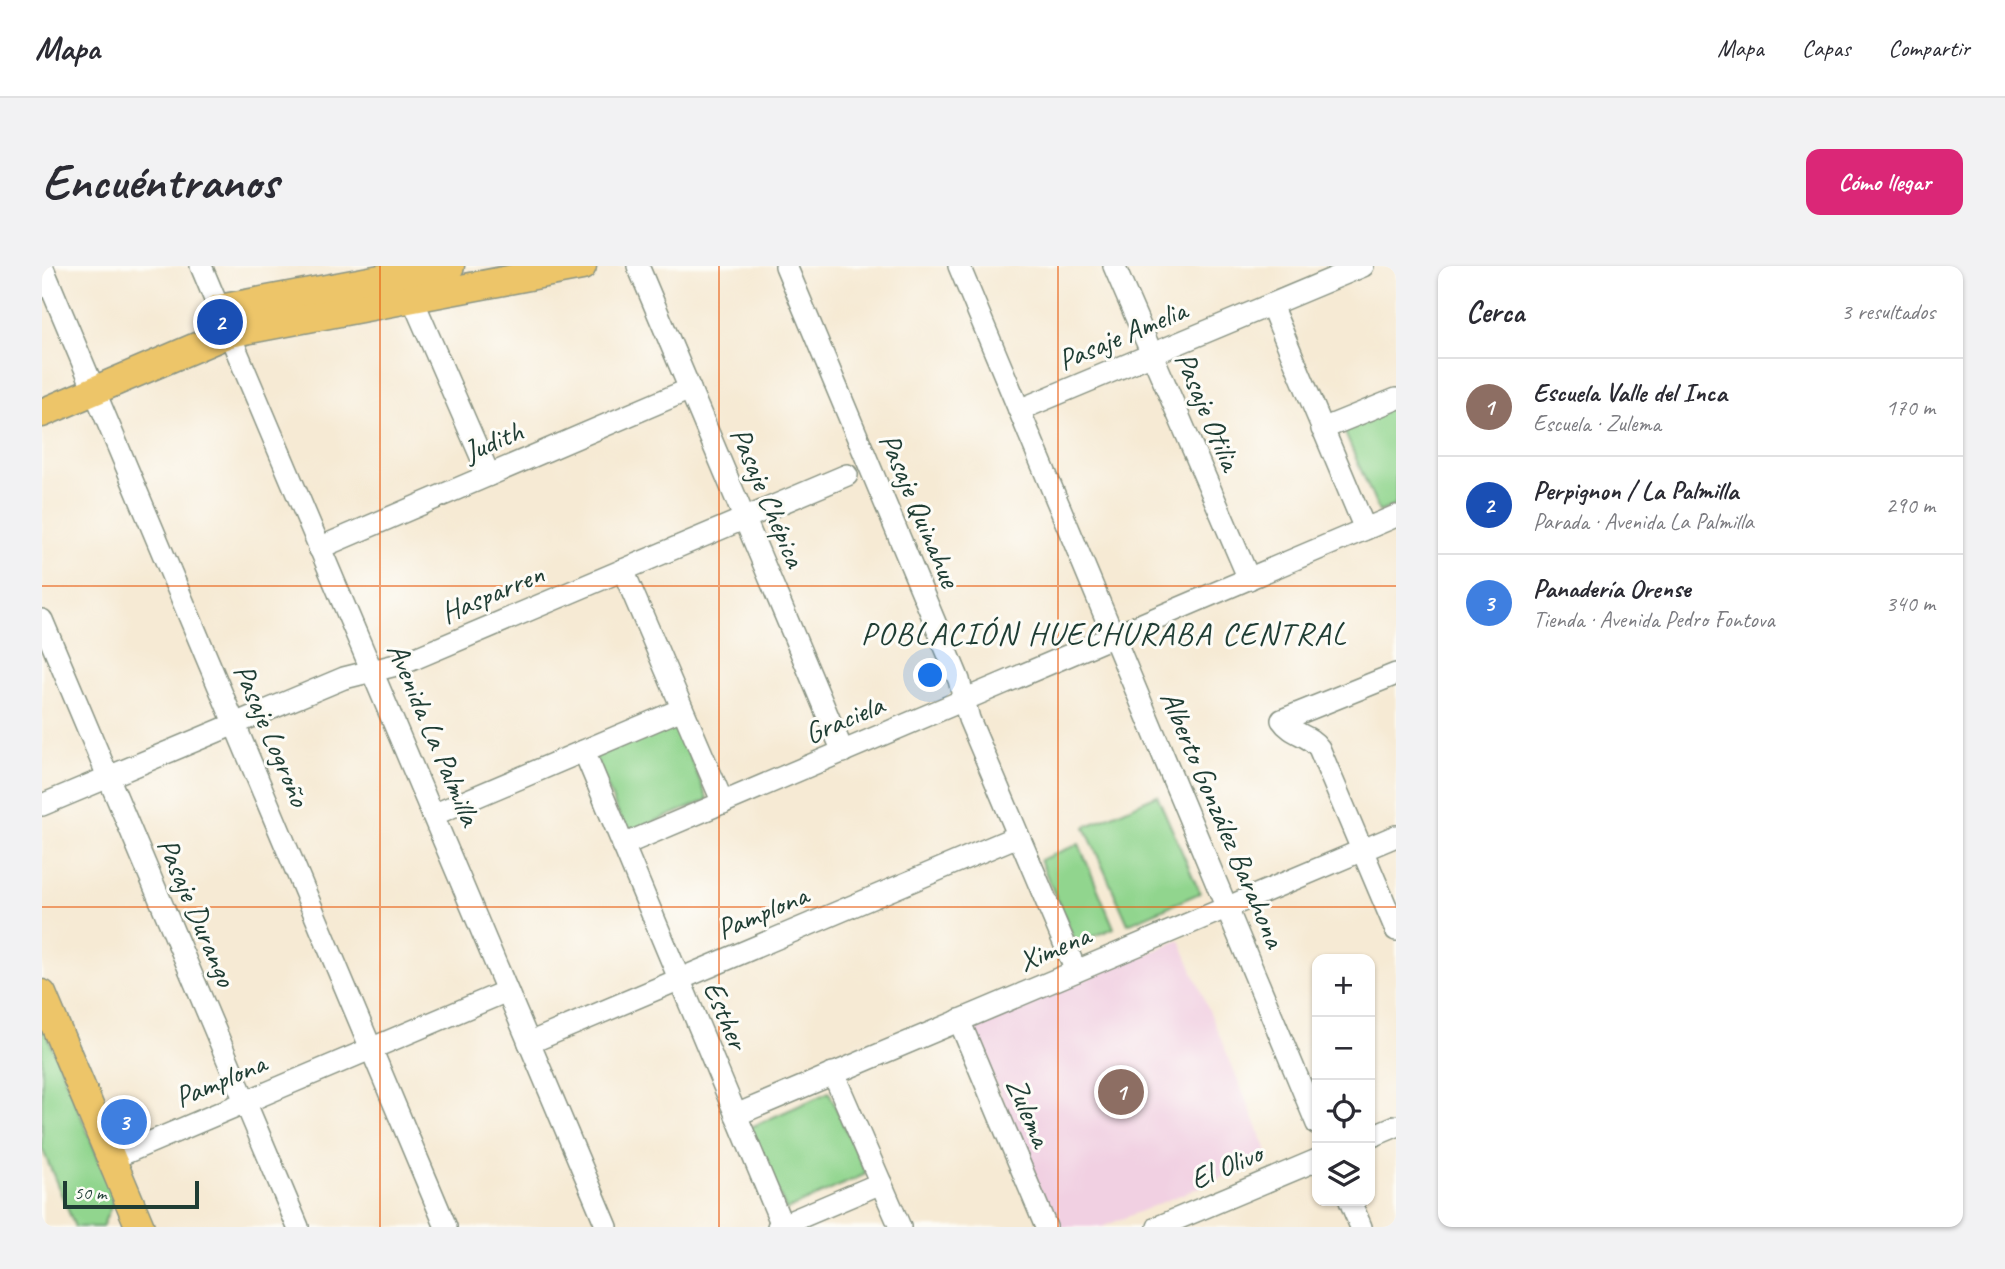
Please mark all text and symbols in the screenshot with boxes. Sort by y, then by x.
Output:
text: Mapa [35,27,100,69]
text: Mapa [1717,33,1764,63]
text: Capas [1802,33,1850,63]
text: Compartir [1888,33,1970,63]
button: Cómo llegar [1806,149,1963,215]
text: Encuéntranos [42,151,278,213]
street label: Pasaje Amelia [1052,290,1195,379]
text: Cerca [1466,293,1524,331]
pin: 2 [197,296,243,348]
text: 3 resultados [1841,297,1935,326]
street label: Pasaje Otilia [1166,346,1251,478]
text: Escuela Valle del Inca [1533,376,1727,409]
text: 1 [1484,393,1494,422]
text: 170 m [1886,393,1935,422]
text: Escuela · Zulema [1533,409,1661,438]
street label: Judith [456,412,529,471]
street label: Pasaje Chépica [722,421,815,574]
street label: Pasaje Quinahue [871,427,970,595]
text: Perpignon / La Palmilla [1533,474,1738,507]
text: 2 [1484,491,1494,520]
text: 290 m [1886,491,1935,520]
text: Parada · Avenida La Palmilla [1533,507,1754,536]
street label: Hasparren [435,554,550,632]
text: Panadería Orense [1533,572,1690,605]
text: 3 [1484,589,1494,618]
text: 340 m [1886,589,1935,618]
text: Tienda · Avenida Pedro Fontova [1533,605,1775,634]
district label: POBLACIÓN HUECHURABA CENTRAL [861,613,1347,654]
street label: Avenida La Palmilla [378,637,490,833]
street label: Pasaje Logroño [225,658,319,813]
your location [913,658,947,692]
street label: Graciela [799,685,891,753]
street label: Alberto González Barahona [1152,685,1295,955]
street label: Pasaje Durango [149,832,246,993]
street label: Pamplona [711,875,816,948]
street label: Ximena [1013,915,1098,980]
map controls [1312,954,1375,1206]
button: + [1312,954,1375,1017]
street label: Esther [695,975,758,1058]
button: − [1312,1017,1375,1080]
street label: Pamplona [169,1043,274,1116]
pin: 1 [1098,1066,1144,1118]
street label: Zulema [998,1072,1062,1155]
button: locate [1312,1080,1375,1143]
pin: 3 [101,1096,147,1148]
street label: El Olivo [1184,1133,1271,1198]
button: layers [1312,1143,1375,1206]
scale bar [63,1178,200,1210]
text: 50 m [74,1181,106,1205]

